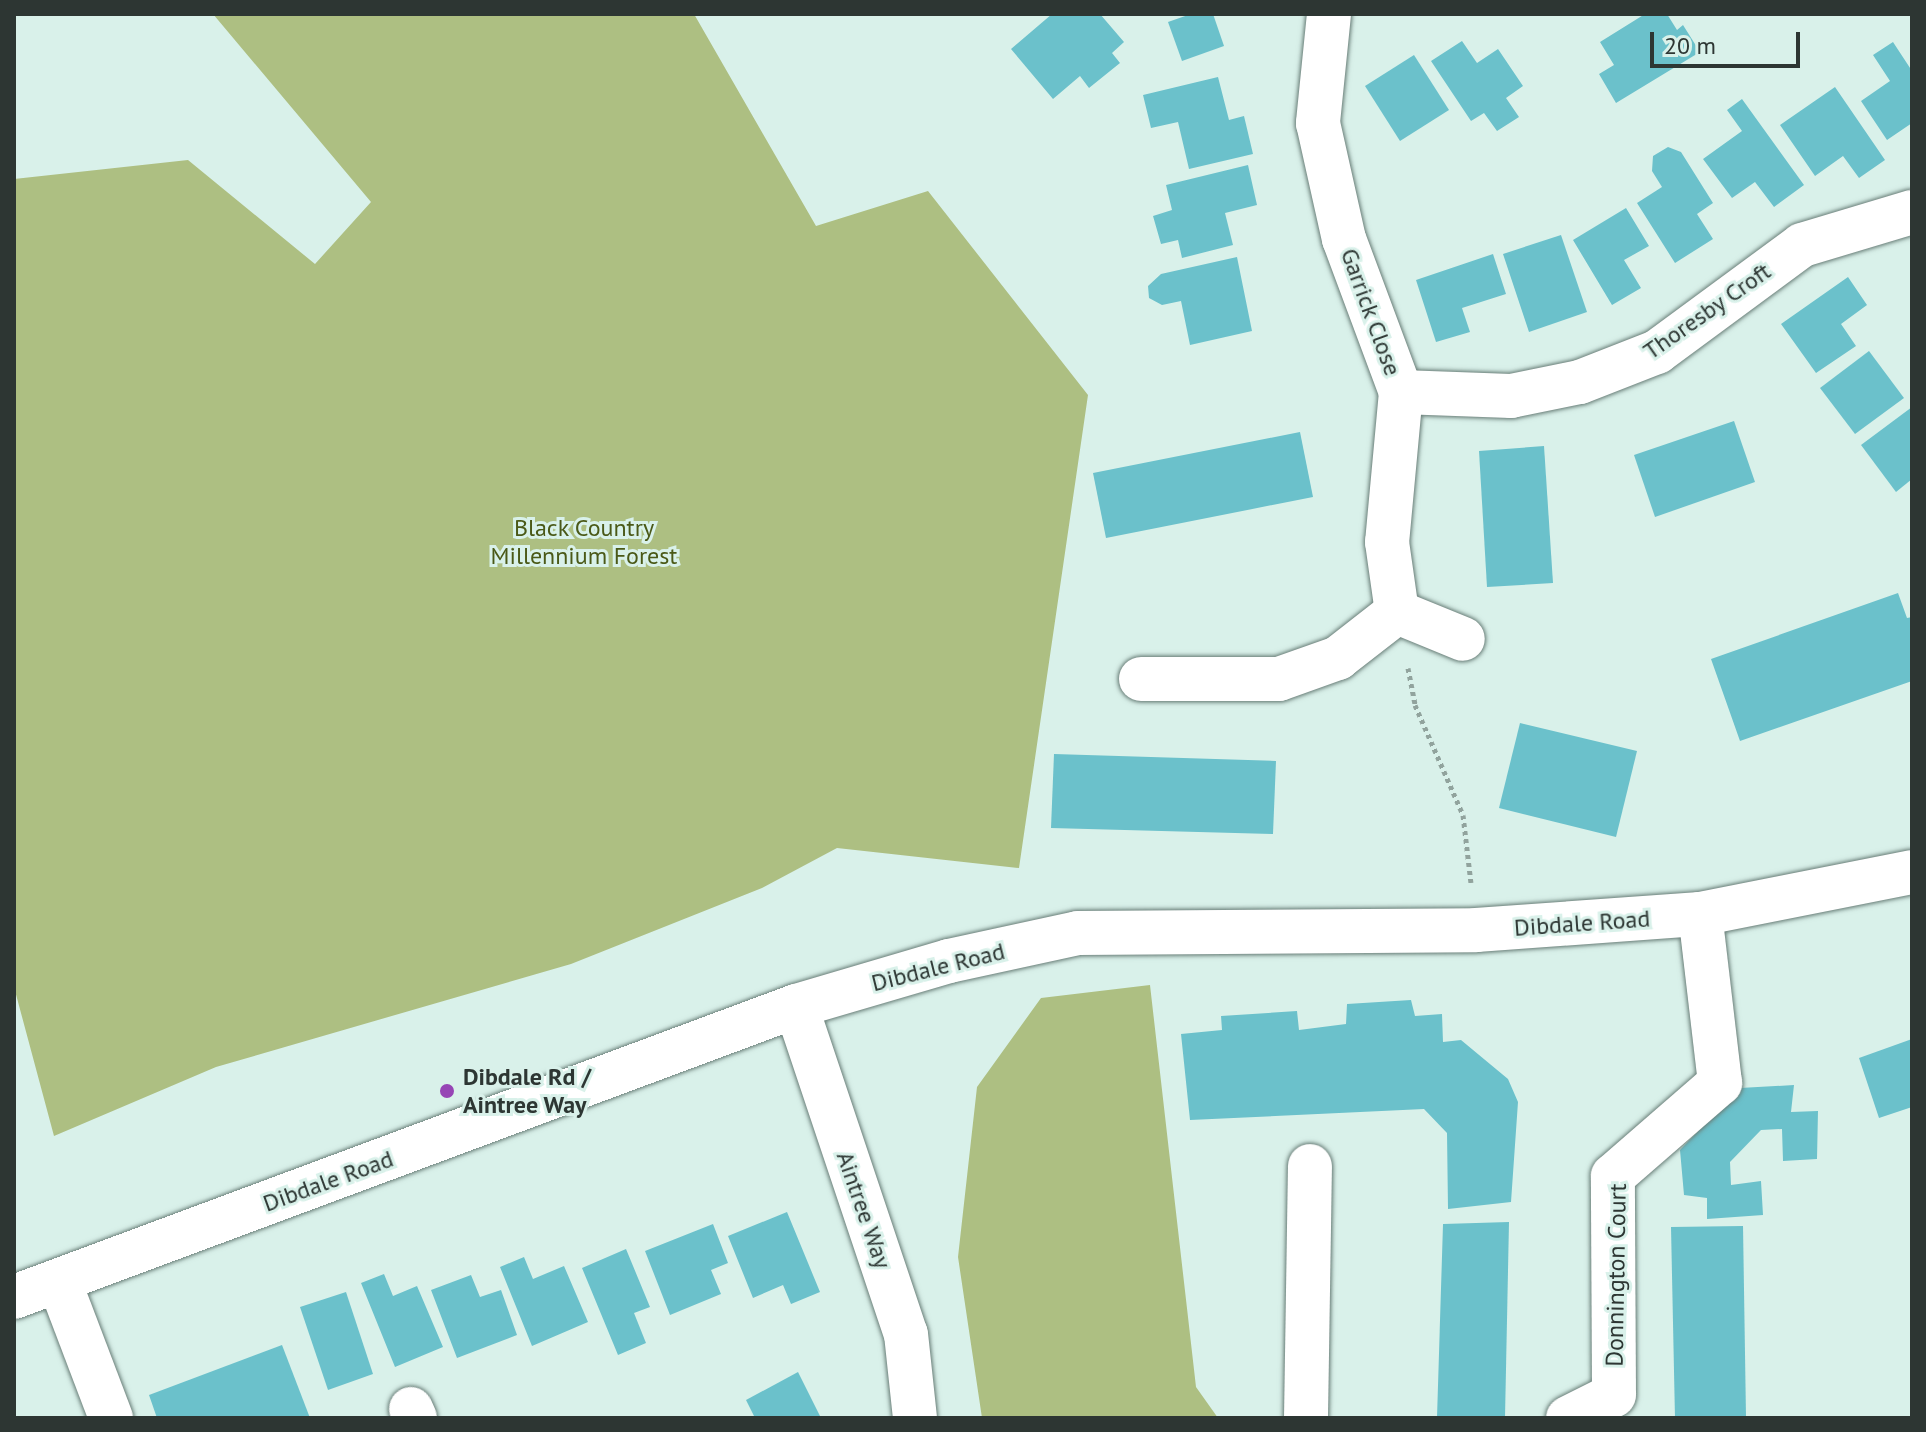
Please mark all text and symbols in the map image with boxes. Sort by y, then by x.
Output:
scale bar [1654,16,1804,66]
text: 20 m [1664,30,1716,61]
street label: Garrick Close [1335,244,1407,380]
street label: Thoresby Croft [1638,256,1776,366]
park label: Black Country Millennium Forest [490,514,678,570]
street label: Dibdale Road [1513,904,1651,942]
street label: Dibdale Road [868,937,1008,997]
place label: Dibdale Rd / Aintree Way [463,1063,591,1119]
marker: Dibdale Rd / Aintree Way [438,1082,456,1100]
street label: Dibdale Road [259,1144,397,1218]
street label: Aintree Way [830,1147,898,1273]
street label: Donnington Court [1600,1183,1632,1367]

